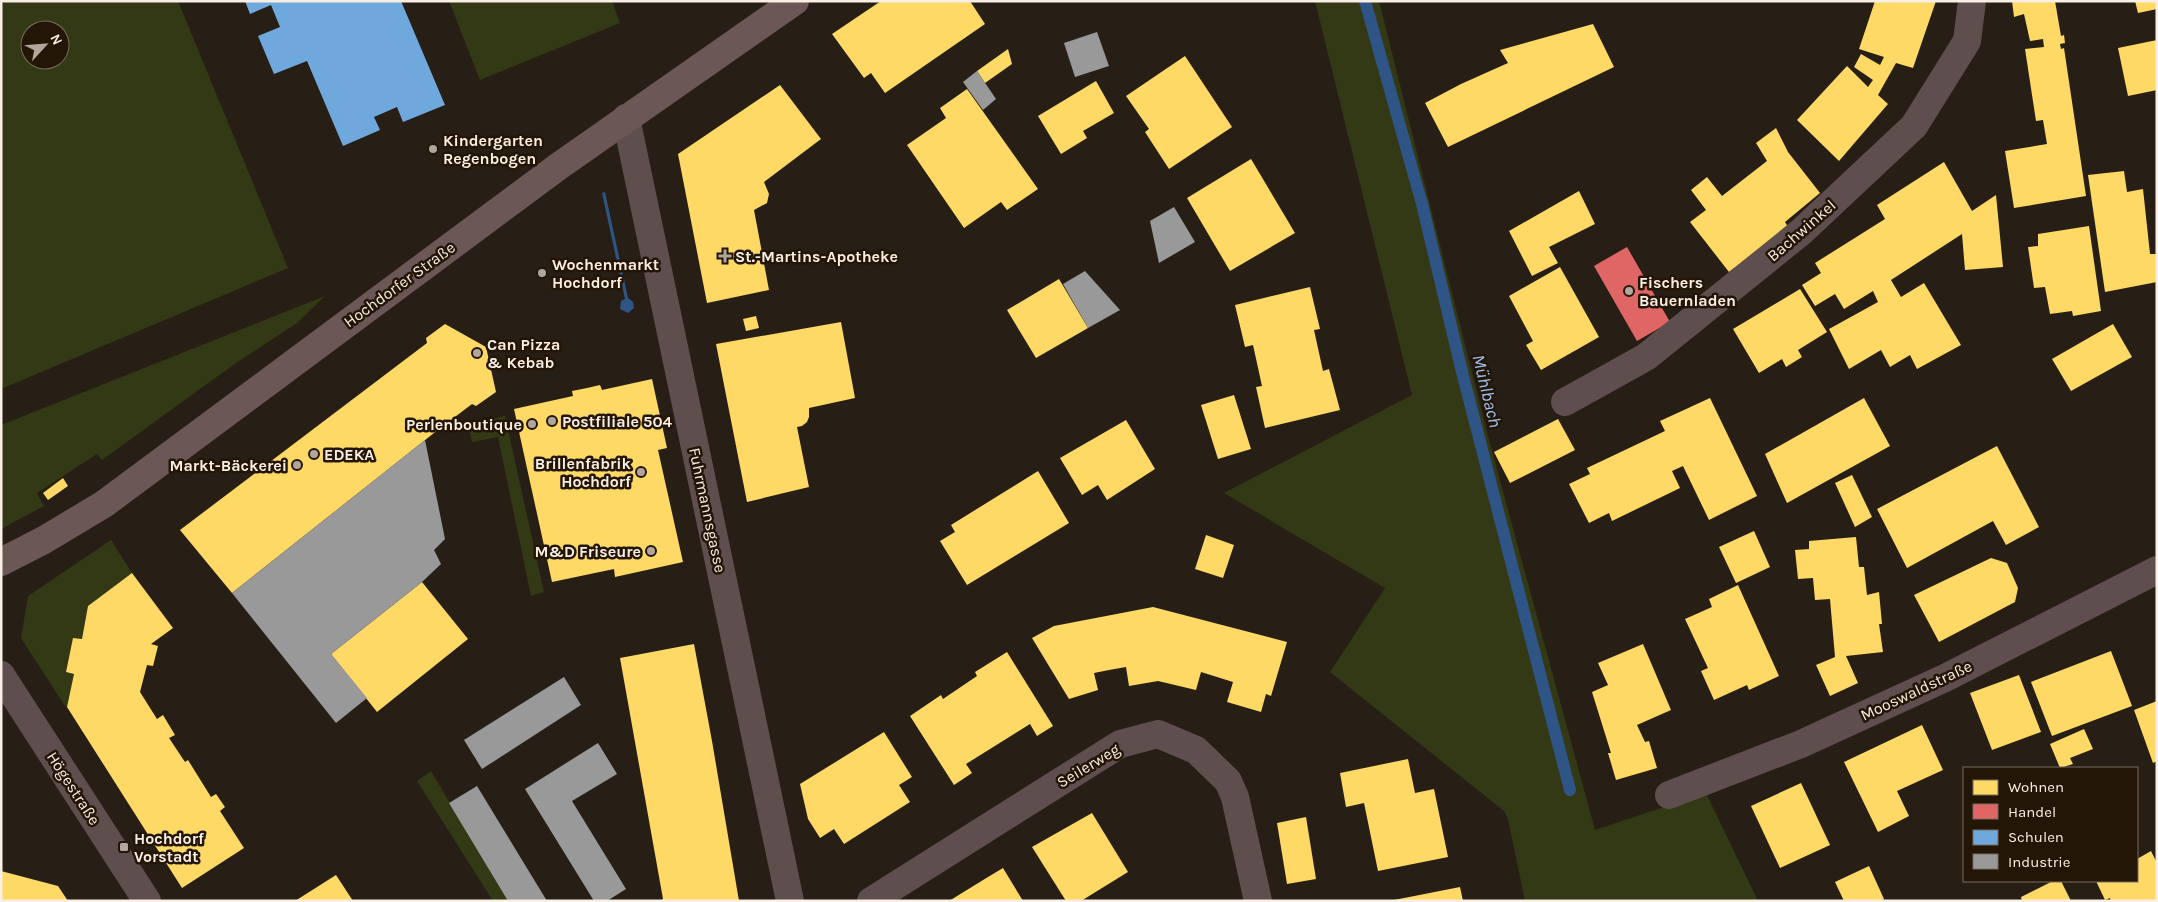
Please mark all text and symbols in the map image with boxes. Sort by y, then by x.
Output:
north arrow [20,20,70,70]
text: N [46,31,66,48]
place label: Kindergarten Regenbogen [443,131,543,168]
marker: Kindergarten Regenbogen [427,143,439,155]
street label: Bachwinkel [1763,196,1839,265]
street label: Hochdorfer Straße [340,238,459,331]
place label: St.-Martins-Apotheke [735,247,898,266]
marker: St.-Martins-Apotheke [719,250,731,262]
place label: Wochenmarkt Hochdorf [552,255,659,292]
marker: Wochenmarkt Hochdorf [536,267,548,279]
place label: Fischers Bauernladen [1639,273,1736,310]
marker: Fischers Bauernladen [1623,285,1635,297]
place label: Can Pizza & Kebab [487,335,560,372]
marker: Can Pizza & Kebab [471,347,483,359]
water label: Mühlbach [1467,352,1507,430]
place label: Postfiliale 504 [562,412,673,431]
place label: Perlenboutique [406,415,522,434]
marker: Postfiliale 504 [546,415,558,427]
marker: Perlenboutique [526,418,538,430]
place label: EDEKA [324,445,374,464]
street label: Fuhrmannsgasse [685,446,730,574]
marker: EDEKA [308,448,320,460]
place label: Brillenfabrik Hochdorf [535,454,632,491]
place label: Markt-Bäckerei [169,456,287,475]
marker: Markt-Bäckerei [291,459,303,471]
marker: Brillenfabrik Hochdorf [635,466,647,478]
place label: M&D Friseure [535,542,641,561]
marker: M&D Friseure [645,545,657,557]
street label: Mooswaldstraße [1857,656,1975,725]
street label: Seilerweg [1053,739,1123,792]
street label: Högestraße [43,748,104,829]
legend [1963,767,2138,882]
text: Wohnen [2008,778,2064,796]
text: Handel [2008,803,2056,821]
text: Schulen [2008,828,2064,846]
place label: Hochdorf Vorstadt [134,829,204,866]
marker: Hochdorf Vorstadt [118,841,130,853]
text: Industrie [2008,853,2070,871]

